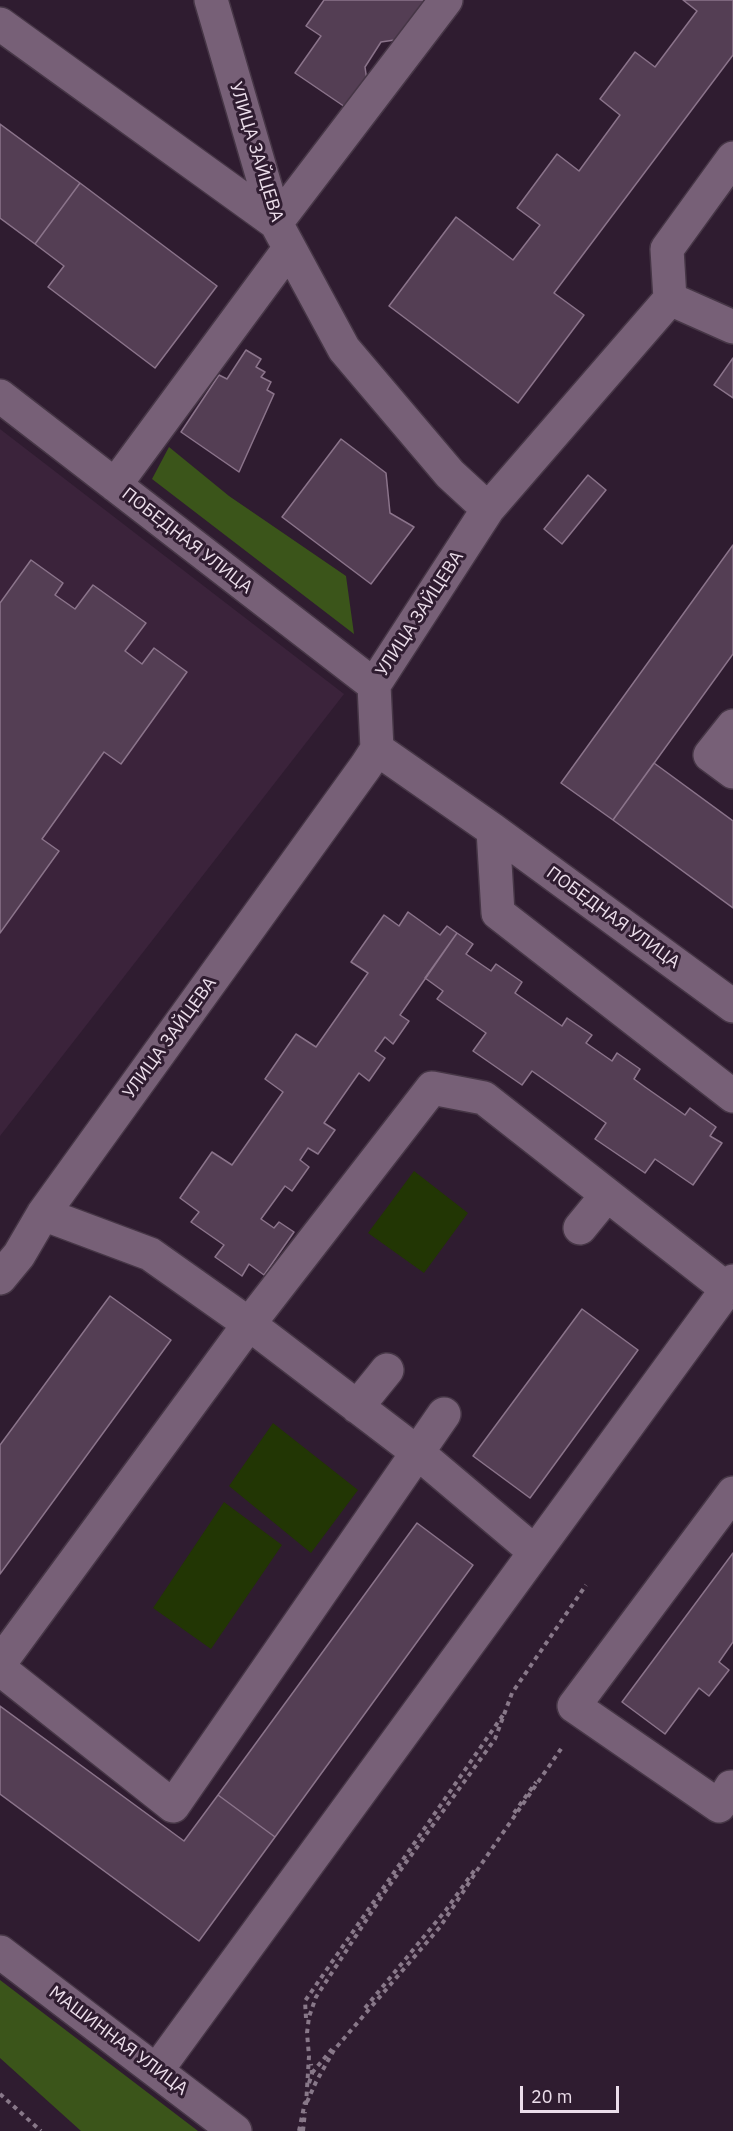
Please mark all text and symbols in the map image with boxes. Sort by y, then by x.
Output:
street label: УЛИЦА ЗАЙЦЕВА [224,79,288,225]
street label: ПОБЕДНАЯ УЛИЦА [117,483,257,599]
street label: УЛИЦА ЗАЙЦЕВА [371,547,469,681]
street label: ПОБЕДНАЯ УЛИЦА [542,862,684,974]
street label: УЛИЦА ЗАЙЦЕВА [119,973,221,1103]
street label: МАШИННАЯ УЛИЦА [44,1982,192,2100]
scale bar [523,2074,622,2112]
text: 20 m [531,2085,573,2108]

